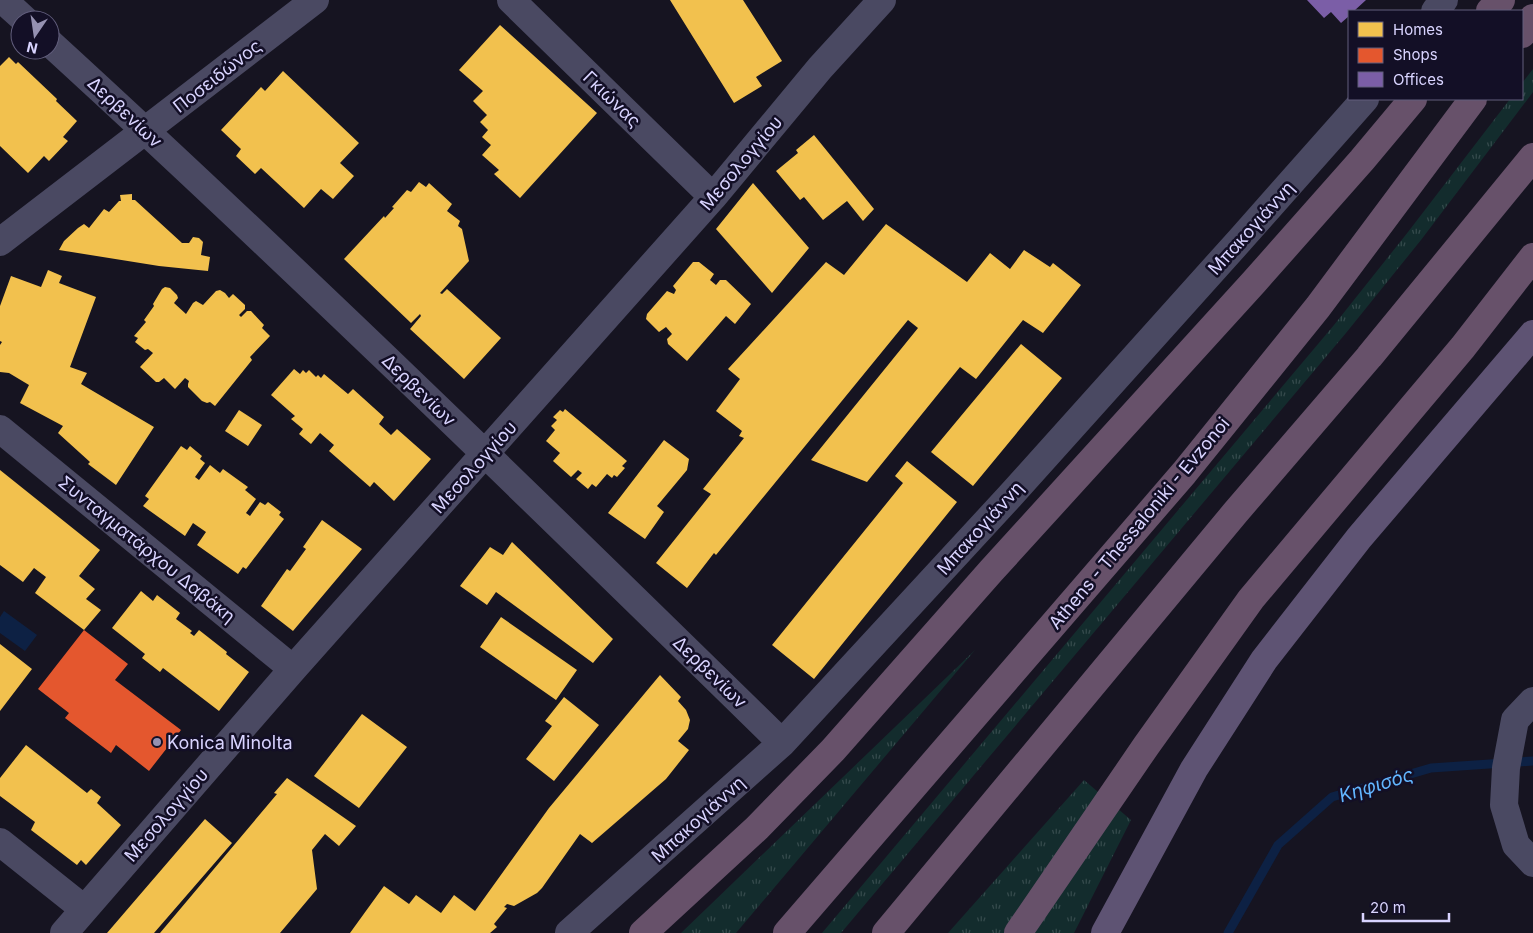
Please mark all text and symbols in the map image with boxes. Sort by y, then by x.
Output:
north arrow [10,10,60,60]
legend [1348,10,1523,100]
text: Homes [1393,20,1443,39]
street label: Ποσειδώνος [169,35,265,117]
text: N [25,39,39,58]
text: Shops [1393,45,1438,64]
street label: Γκιώνας [579,67,645,131]
text: Offices [1393,70,1444,89]
street label: Δερβενίων [83,72,167,152]
street label: Μεσολογγίου [695,112,787,214]
street label: Μπακογιάννη [1204,177,1298,279]
street label: Δερβενίων [378,350,460,430]
street label: Athens - Thessaloniki - Evzonoi [1044,413,1234,633]
street label: Μεσολογγίου [427,417,521,517]
street label: Συνταγματάρχου Δαβάκη [55,471,239,627]
street label: Μπακογιάννη [933,477,1027,579]
street label: Δερβενίων [669,632,751,712]
place label: Konica Minolta [167,732,293,753]
marker: Konica Minolta [151,736,163,748]
water label: Κηφισός [1336,763,1416,807]
street label: Μεσολογγίου [120,764,212,866]
street label: Μπακογιάννη [647,772,749,866]
scale bar [1363,890,1449,922]
text: 20 m [1370,898,1406,917]

